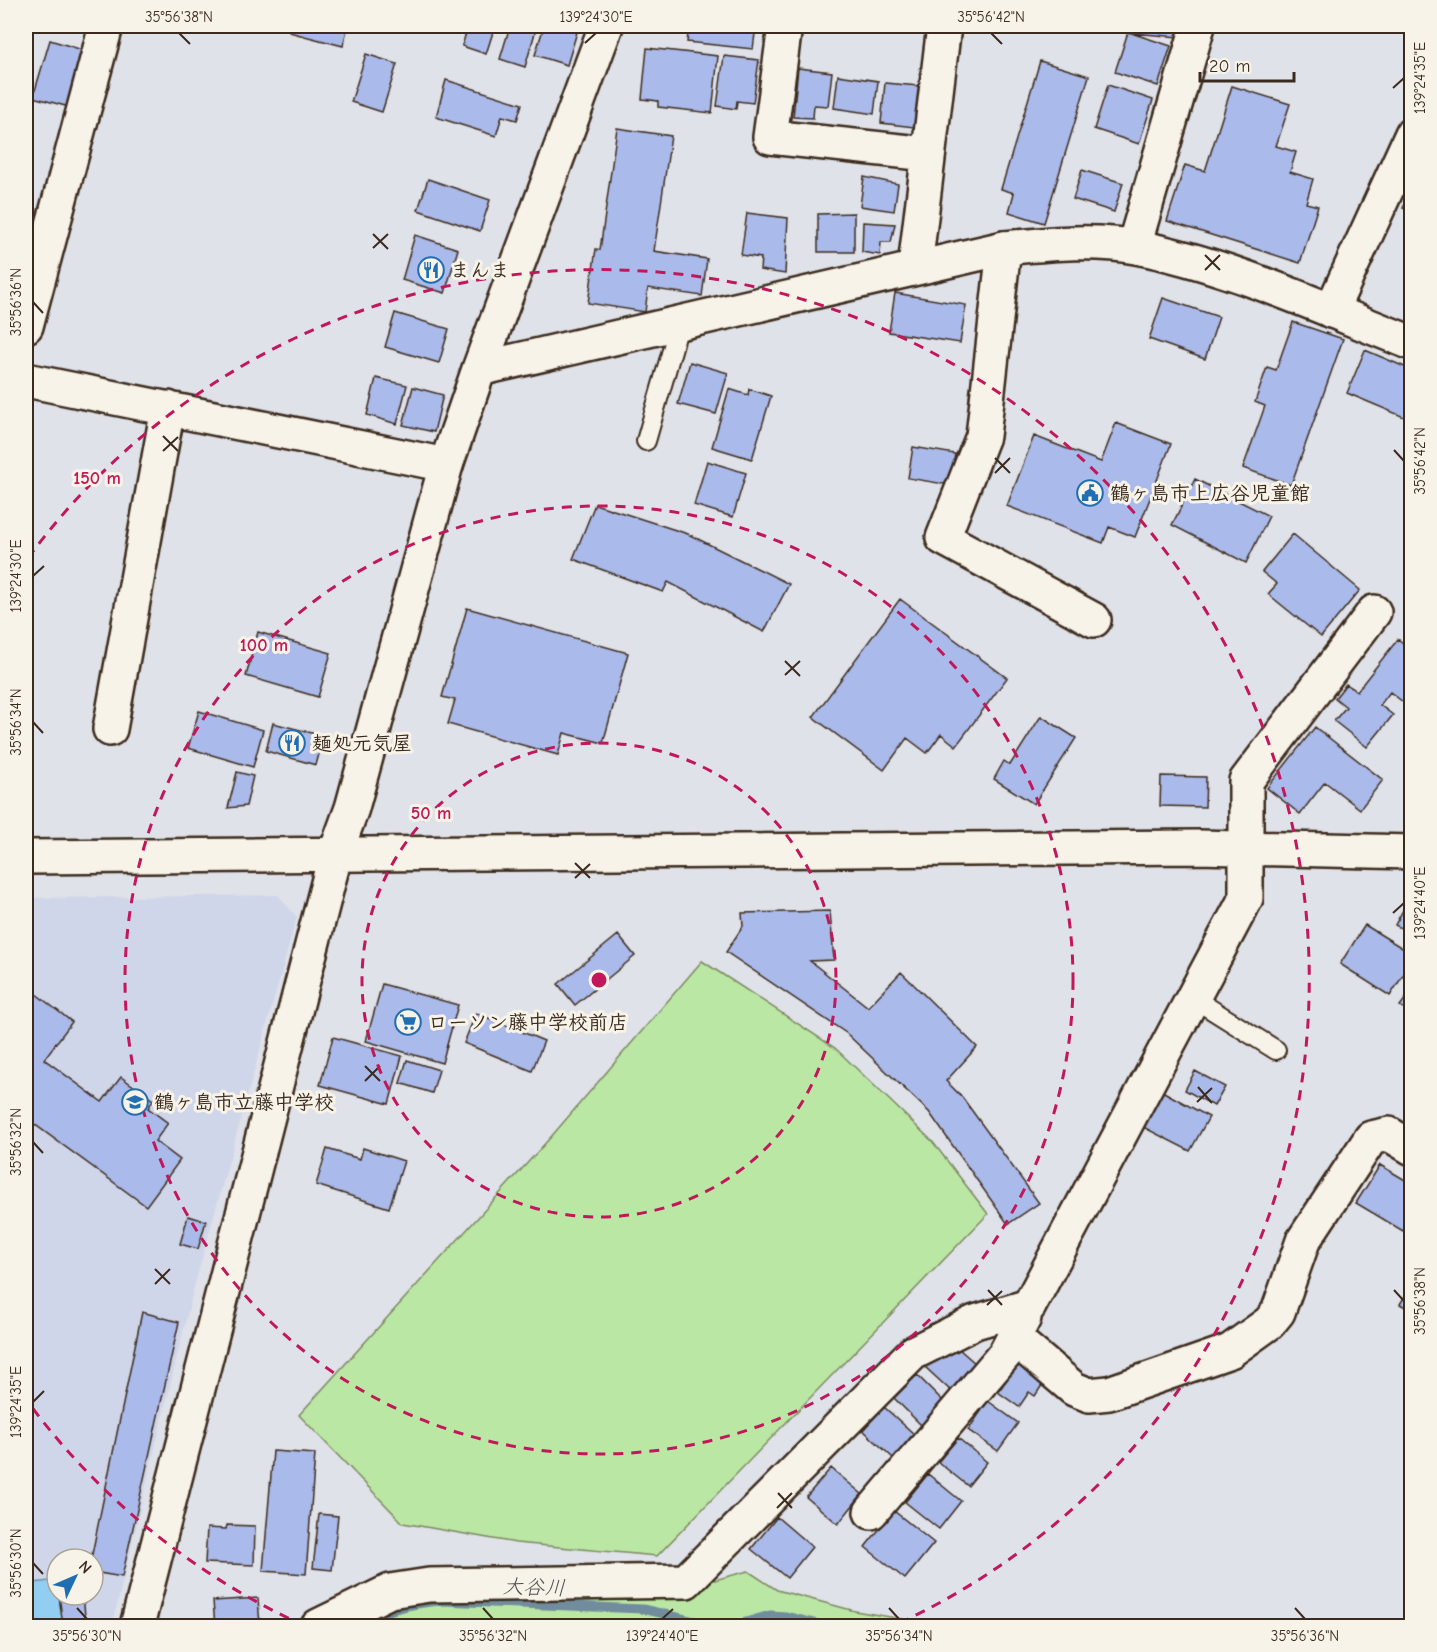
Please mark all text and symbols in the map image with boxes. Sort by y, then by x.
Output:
text: 35°56'38"N [145,8,213,26]
text: 139°24'30"E [559,8,633,26]
text: 35°56'42"N [957,8,1025,26]
text: 139°24'35"E [1411,42,1429,114]
scale bar [1200,45,1294,83]
text: 20 m [1209,56,1250,77]
restaurant icon: まんま [416,255,446,285]
place label: まんま [450,259,510,282]
text: 35°56'36"N [7,268,25,336]
text: 35°56'42"N [1411,427,1429,495]
text: 150 m [73,468,121,489]
public building icon: 鶴ヶ島市上広谷児童館 [1075,478,1105,508]
place label: 鶴ヶ島市上広谷児童館 [1110,482,1310,505]
text: 139°24'30"E [7,539,25,613]
text: 100 m [240,635,288,656]
text: 35°56'34"N [7,688,25,756]
restaurant icon: 麺処元気屋 [277,728,307,758]
place label: 麺処元気屋 [312,732,412,755]
text: 50 m [411,803,451,824]
text: 139°24'40"E [1411,867,1429,939]
centre of rings [589,970,609,990]
supermarket icon: ローソン藤中学校前店 [393,1007,423,1037]
place label: ローソン藤中学校前店 [428,1011,628,1034]
school or university icon: 鶴ヶ島市立藤中学校 [120,1087,150,1117]
place label: 鶴ヶ島市立藤中学校 [154,1091,334,1114]
text: 35°56'32"N [7,1108,25,1176]
text: 35°56'38"N [1411,1267,1429,1335]
text: 139°24'35"E [7,1366,25,1438]
text: 35°56'30"N [7,1528,25,1598]
north arrow [45,1547,105,1607]
text: N [75,1557,95,1577]
water label: 大谷川 [502,1574,566,1600]
text: 35°56'30"N [52,1627,122,1645]
text: 35°56'32"N [459,1627,527,1645]
text: 139°24'40"E [626,1627,698,1645]
text: 35°56'34"N [865,1627,933,1645]
text: 35°56'36"N [1271,1627,1339,1645]

